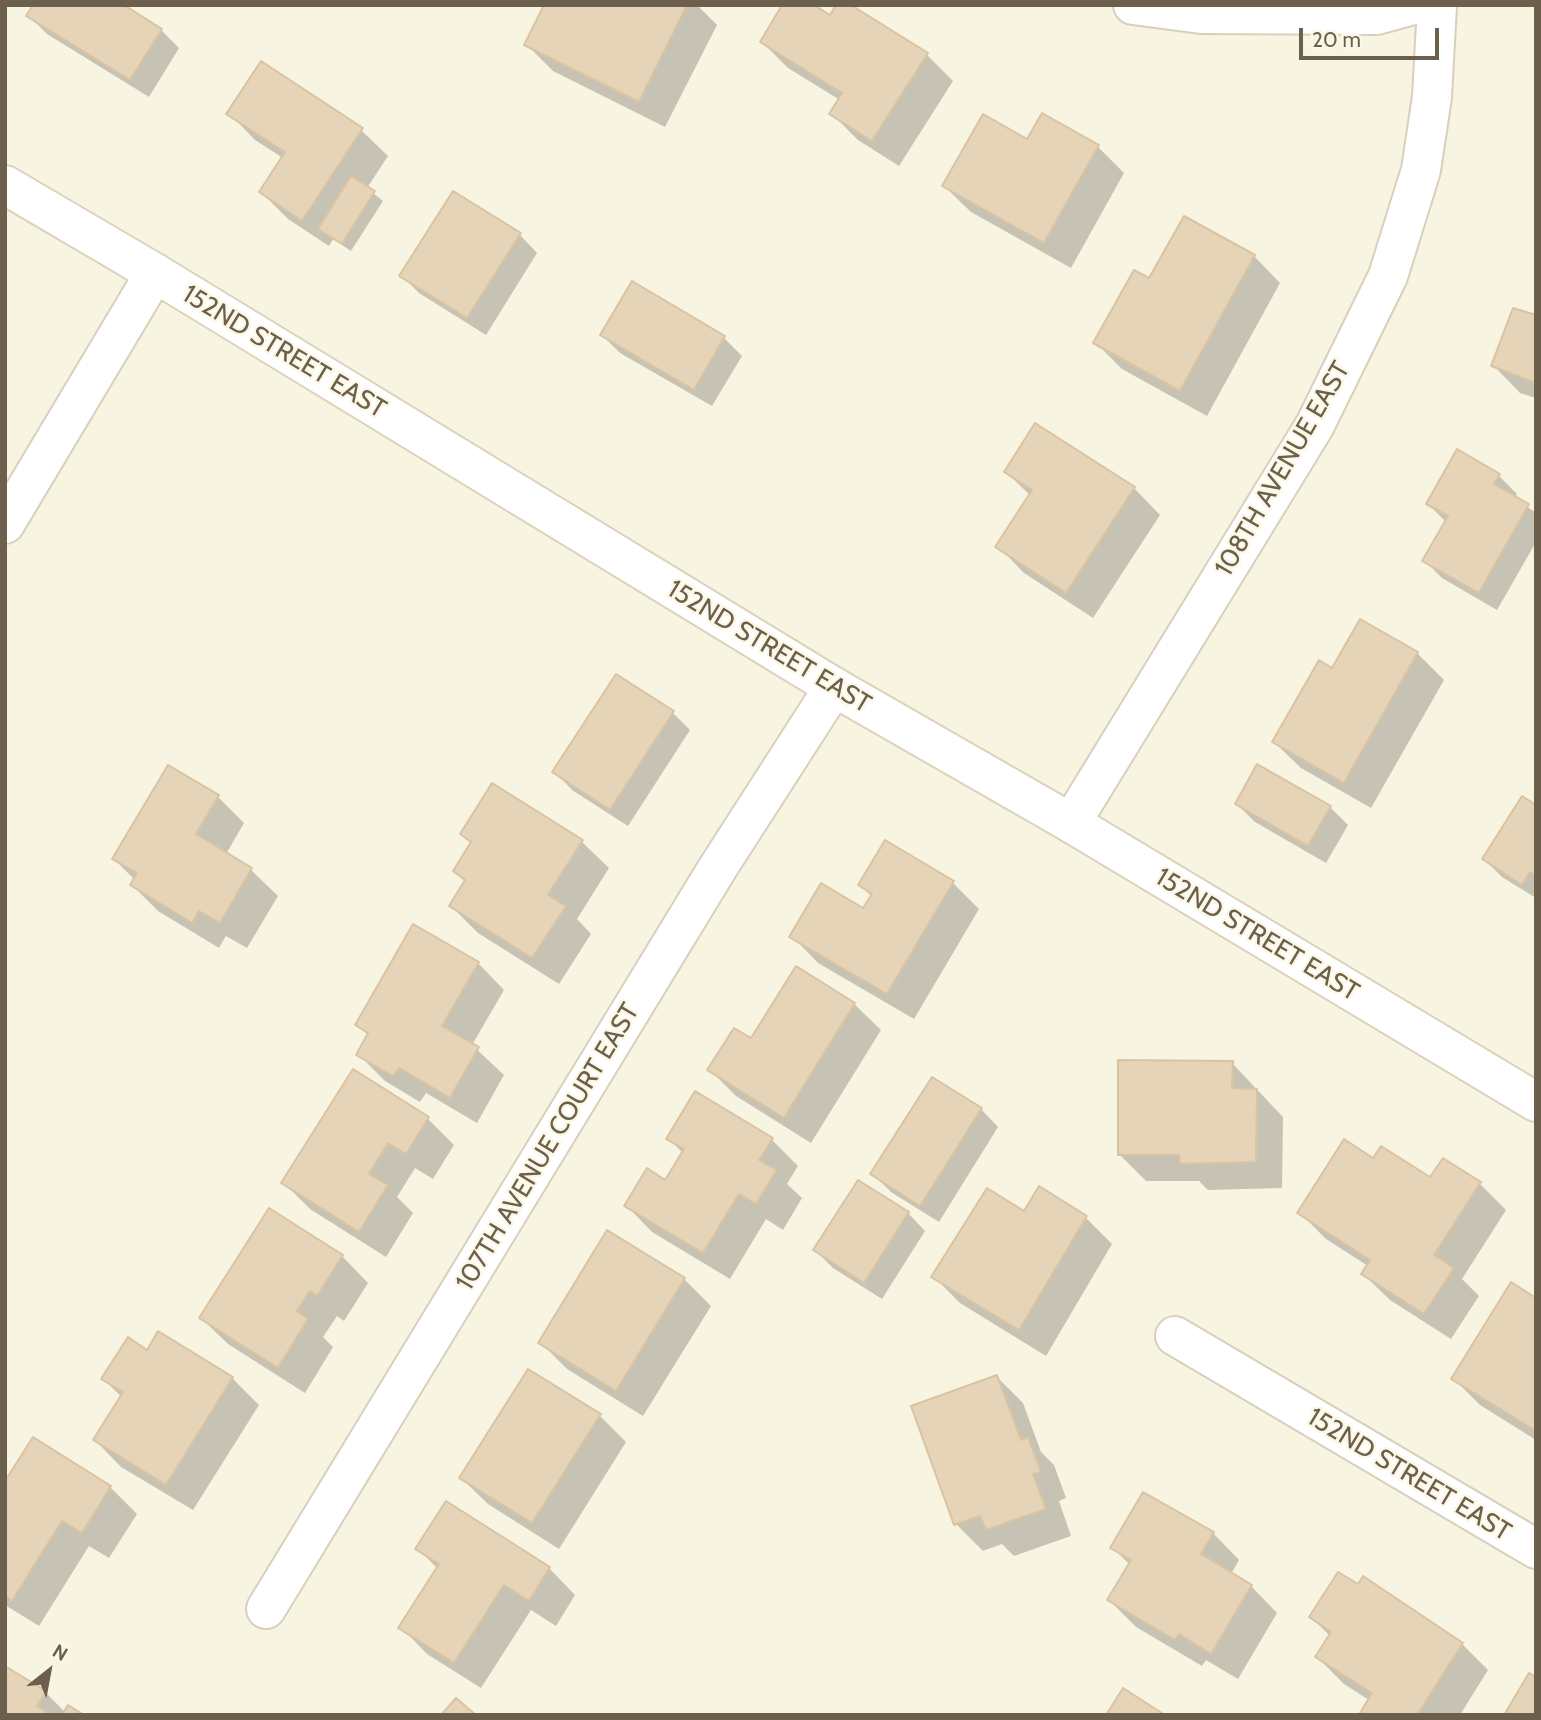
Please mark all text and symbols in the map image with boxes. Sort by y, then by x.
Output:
scale bar [1303,14,1443,58]
text: 20 m [1312,27,1361,52]
street label: 152ND STREET EAST [177,279,391,425]
street label: 108TH AVENUE EAST [1209,356,1357,582]
street label: 152ND STREET EAST [662,574,876,720]
street label: 152ND STREET EAST [1150,862,1364,1008]
street label: 107TH AVENUE COURT EAST [450,998,646,1296]
street label: 152ND STREET EAST [1302,1402,1516,1548]
north arrow [14,1636,84,1706]
text: N [48,1639,72,1666]

